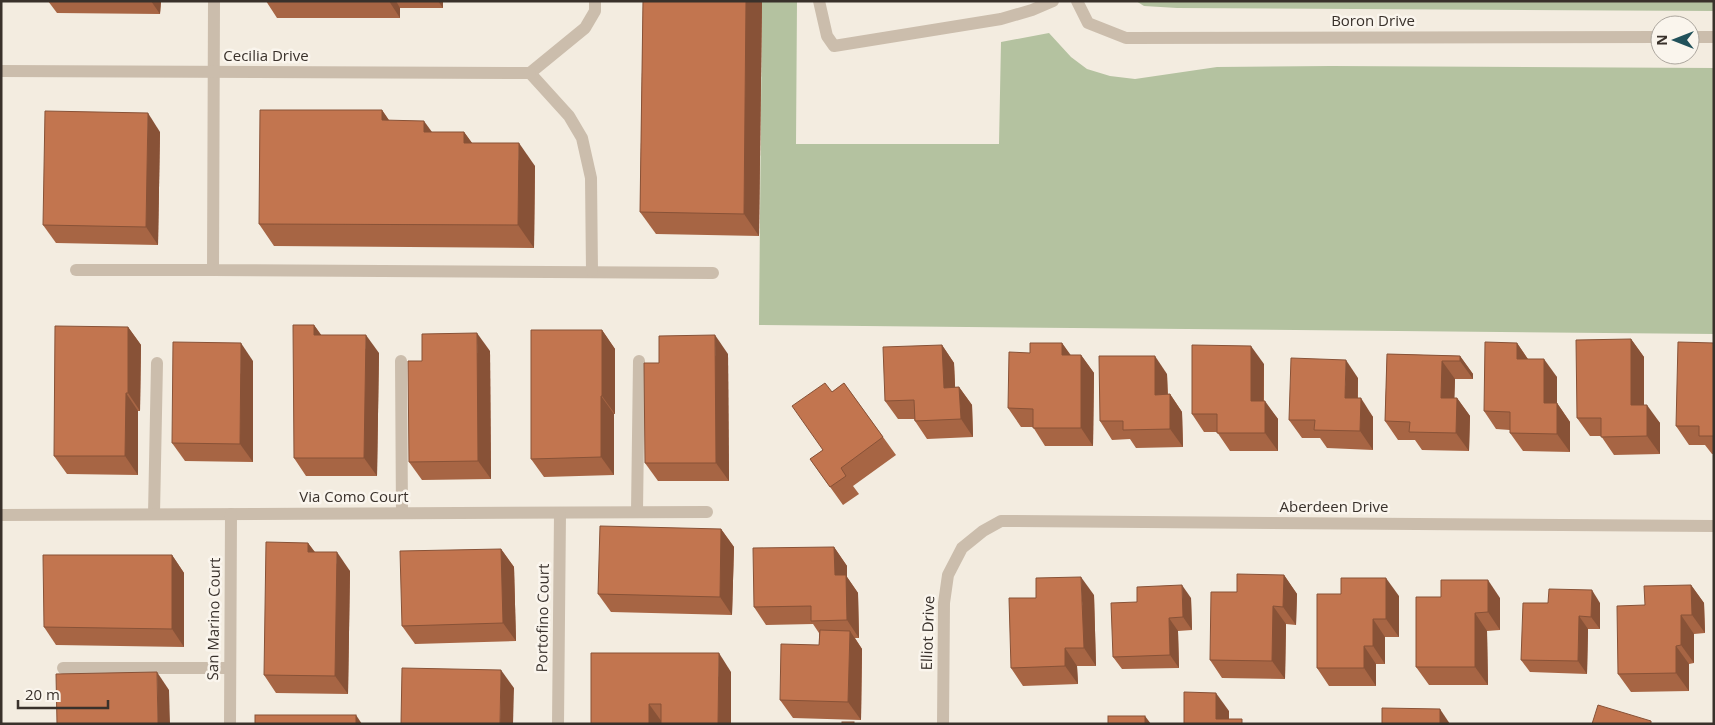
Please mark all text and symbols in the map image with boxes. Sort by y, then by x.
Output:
street label: Boron Drive [1331,10,1415,30]
north arrow [1650,15,1700,65]
text: N [1652,34,1671,46]
street label: Cecilia Drive [223,45,309,65]
street label: Via Como Court [299,486,409,506]
street label: Aberdeen Drive [1279,496,1389,516]
street label: San Marino Court [202,557,224,680]
street label: Portofino Court [531,563,553,672]
street label: Elliot Drive [916,595,938,671]
scale bar [18,678,108,710]
text: 20 m [25,684,60,704]

